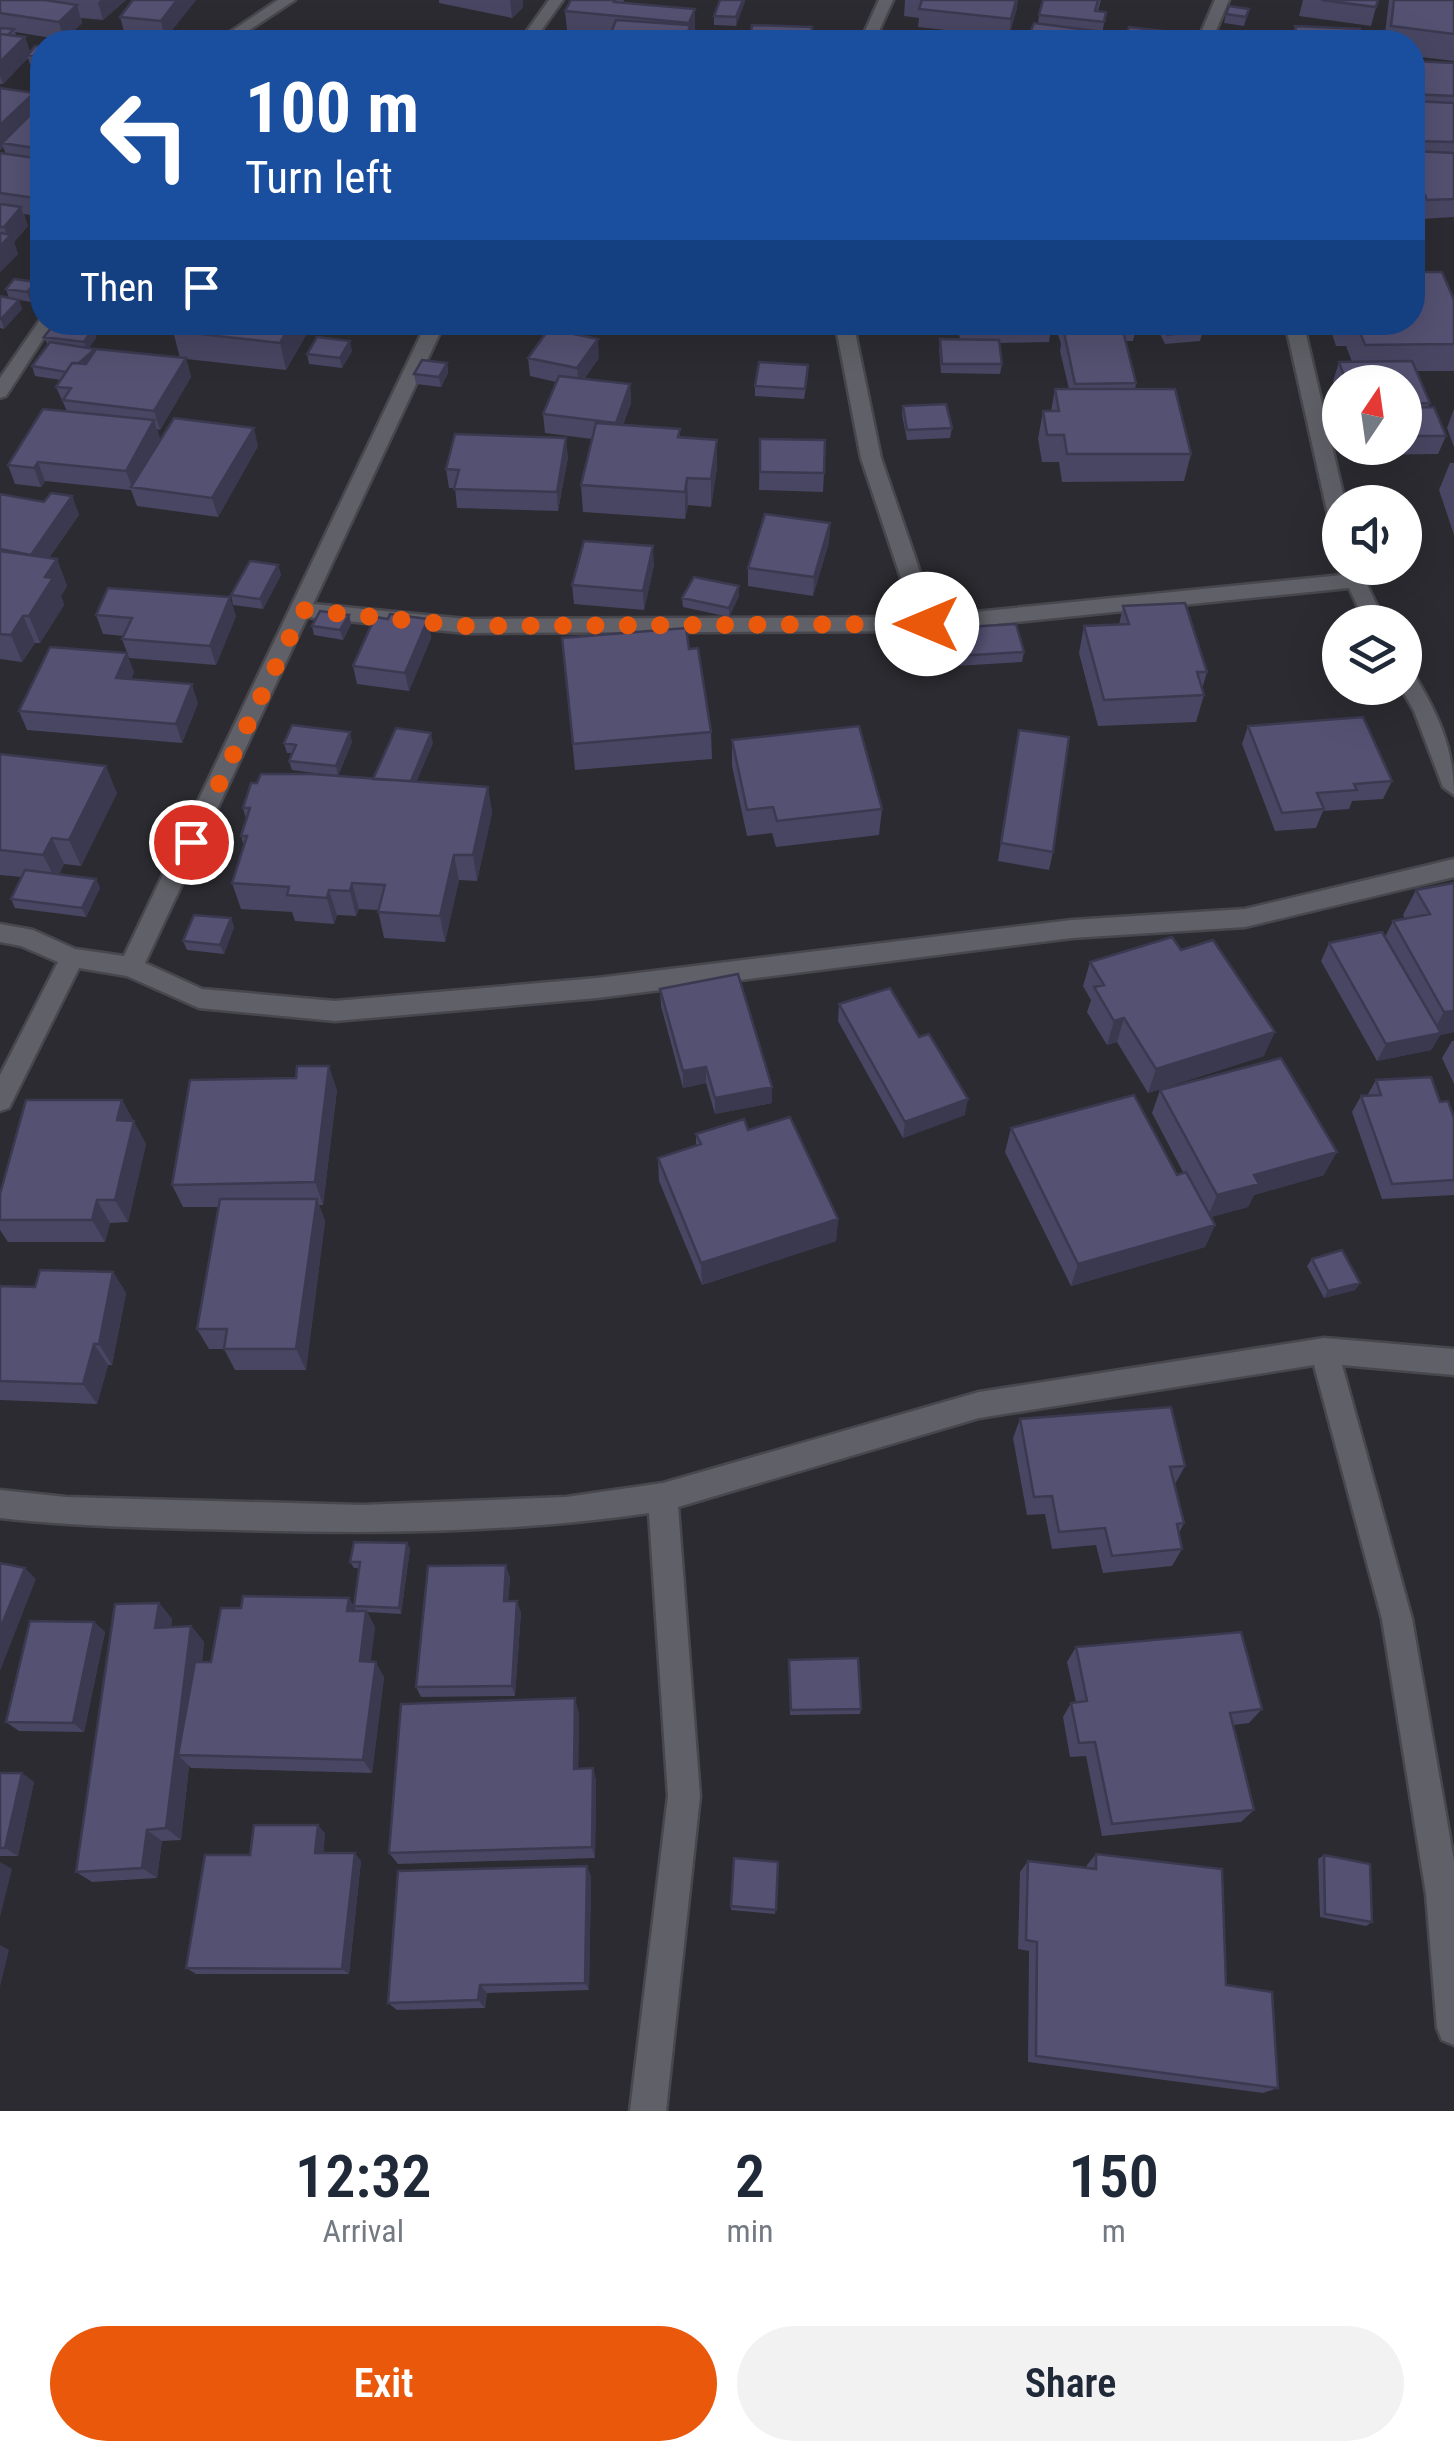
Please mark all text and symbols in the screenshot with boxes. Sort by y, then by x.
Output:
text: 100 m [245,67,419,149]
icon: left [80,70,210,200]
text: Turn left [245,151,393,204]
icon: arrive [174,260,229,315]
text: Then [80,266,154,310]
north arrow [1322,365,1422,465]
map controls [1322,365,1422,705]
button: sound [1322,485,1422,585]
position arrow [875,572,979,676]
button: layers [1322,605,1422,705]
pin [149,800,234,885]
icon: arrive [164,815,219,870]
text: 12:32 [295,2141,432,2212]
text: 2 [735,2141,765,2212]
text: 150 [1068,2141,1159,2212]
text: Arrival [323,2212,404,2250]
text: min [727,2212,773,2250]
text: m [1102,2212,1126,2250]
button: Exit [50,2326,717,2441]
button: Share [737,2326,1404,2441]

